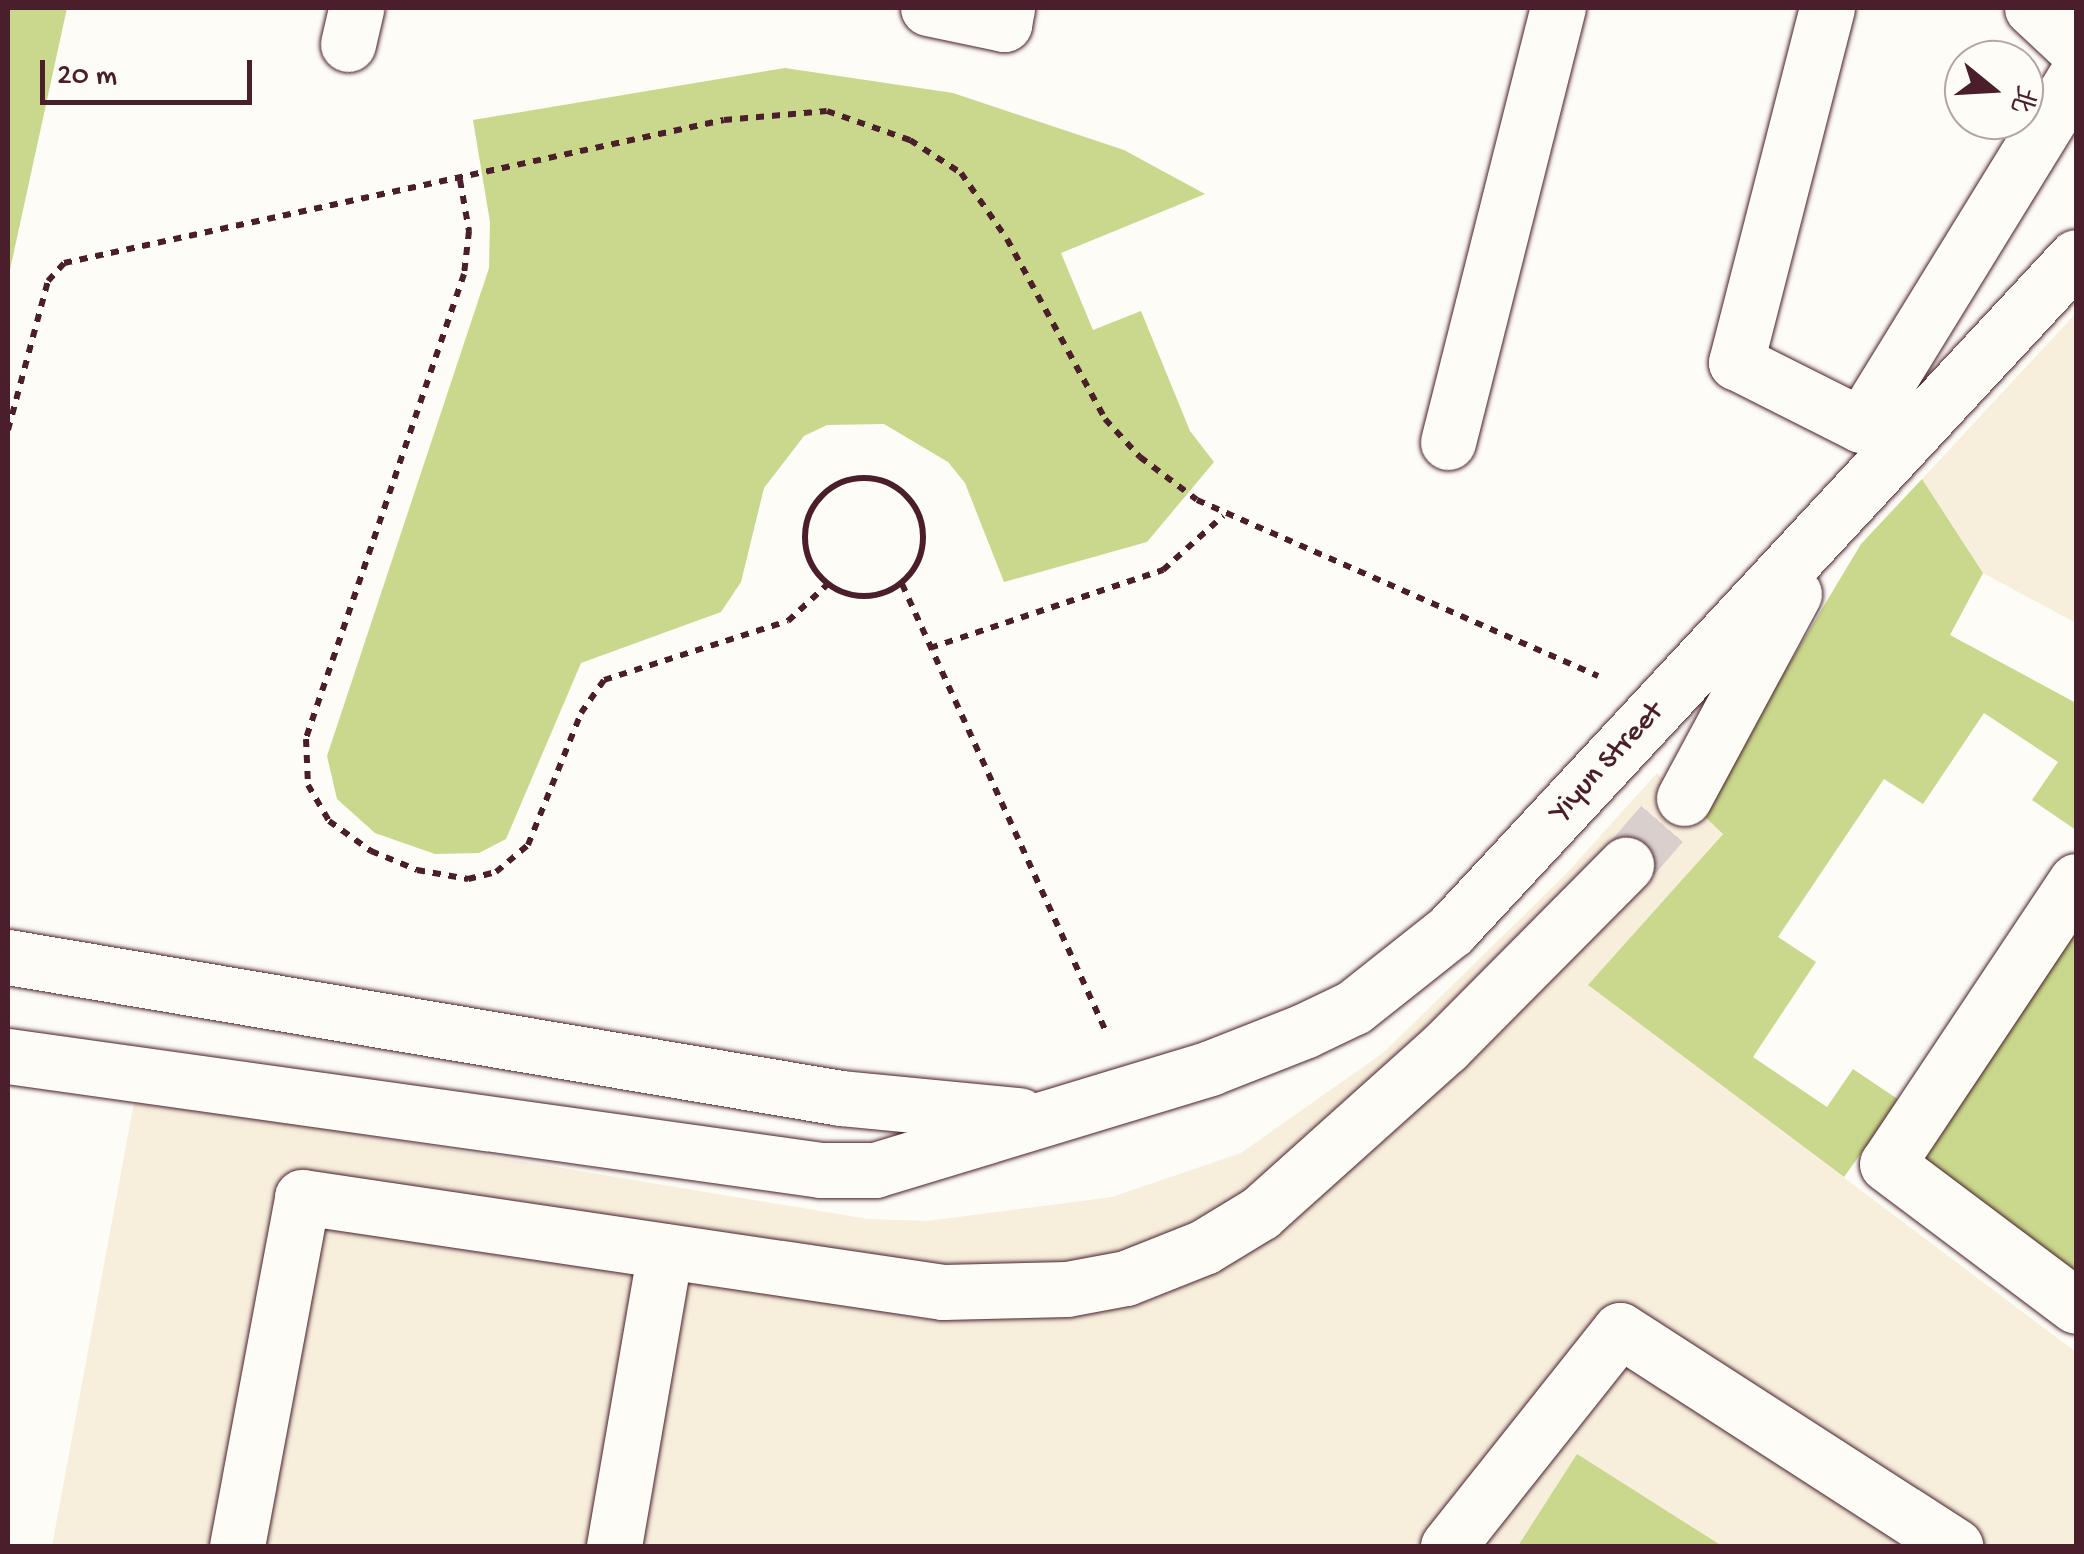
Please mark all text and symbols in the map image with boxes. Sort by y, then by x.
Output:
scale bar [45,40,258,102]
north arrow [1944,40,2044,140]
text: 20 m [57,60,117,95]
text: 北 [2001,80,2041,117]
street label: Yiyun Street [1543,696,1673,830]

